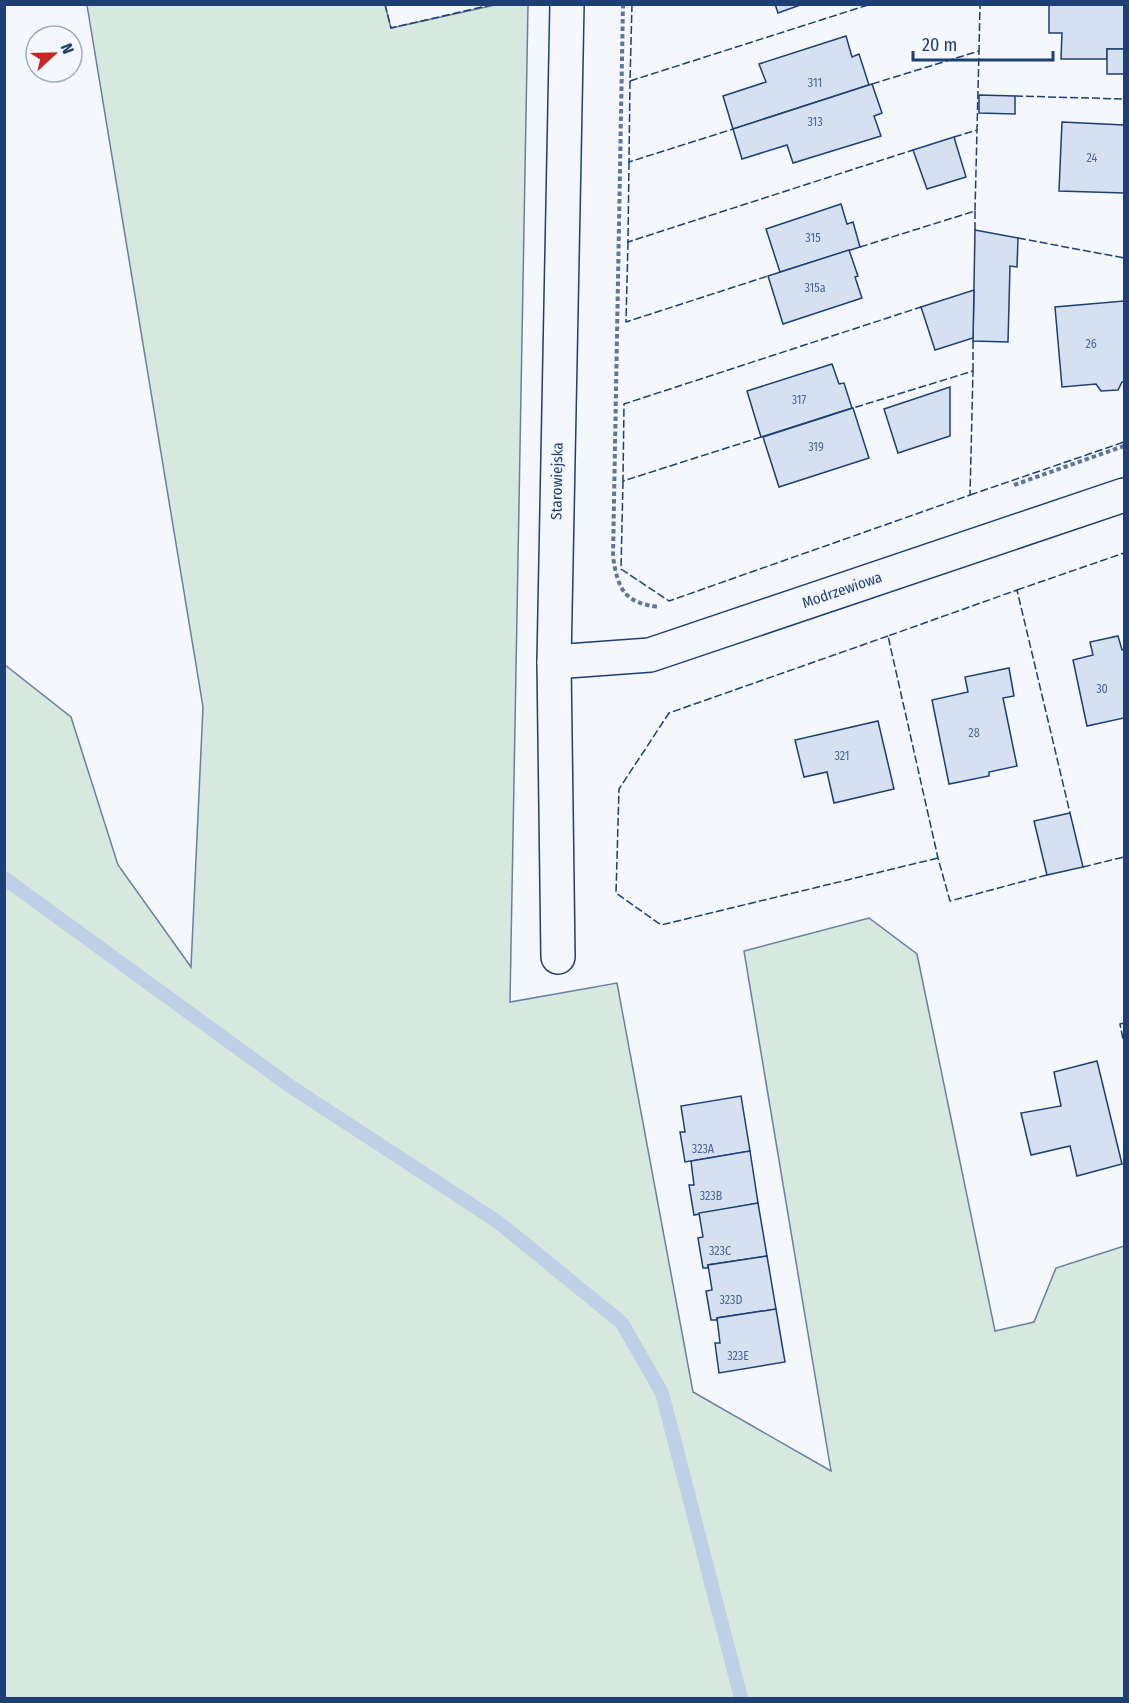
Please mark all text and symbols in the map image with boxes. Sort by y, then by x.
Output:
north arrow [24,24,84,84]
scale bar [913,24,1052,62]
text: 20 m [922,34,957,56]
text: N [57,41,78,57]
house number: 311 [808,76,822,90]
house number: 313 [807,115,823,129]
house number: 24 [1087,151,1098,165]
house number: 315 [805,231,821,245]
house number: 315a [804,281,826,295]
house number: 26 [1085,337,1097,351]
house number: 317 [792,393,806,407]
house number: 319 [808,440,824,454]
street label: Starowiejska [547,442,567,520]
street label: Modrzewiowa [800,568,884,612]
house number: 30 [1096,682,1108,696]
house number: 28 [968,726,980,740]
house number: 321 [834,749,850,763]
house number: 323A [692,1142,715,1156]
house number: 323B [700,1189,723,1203]
house number: 323C [709,1244,731,1258]
house number: 323D [720,1293,743,1307]
house number: 323E [727,1349,749,1363]

